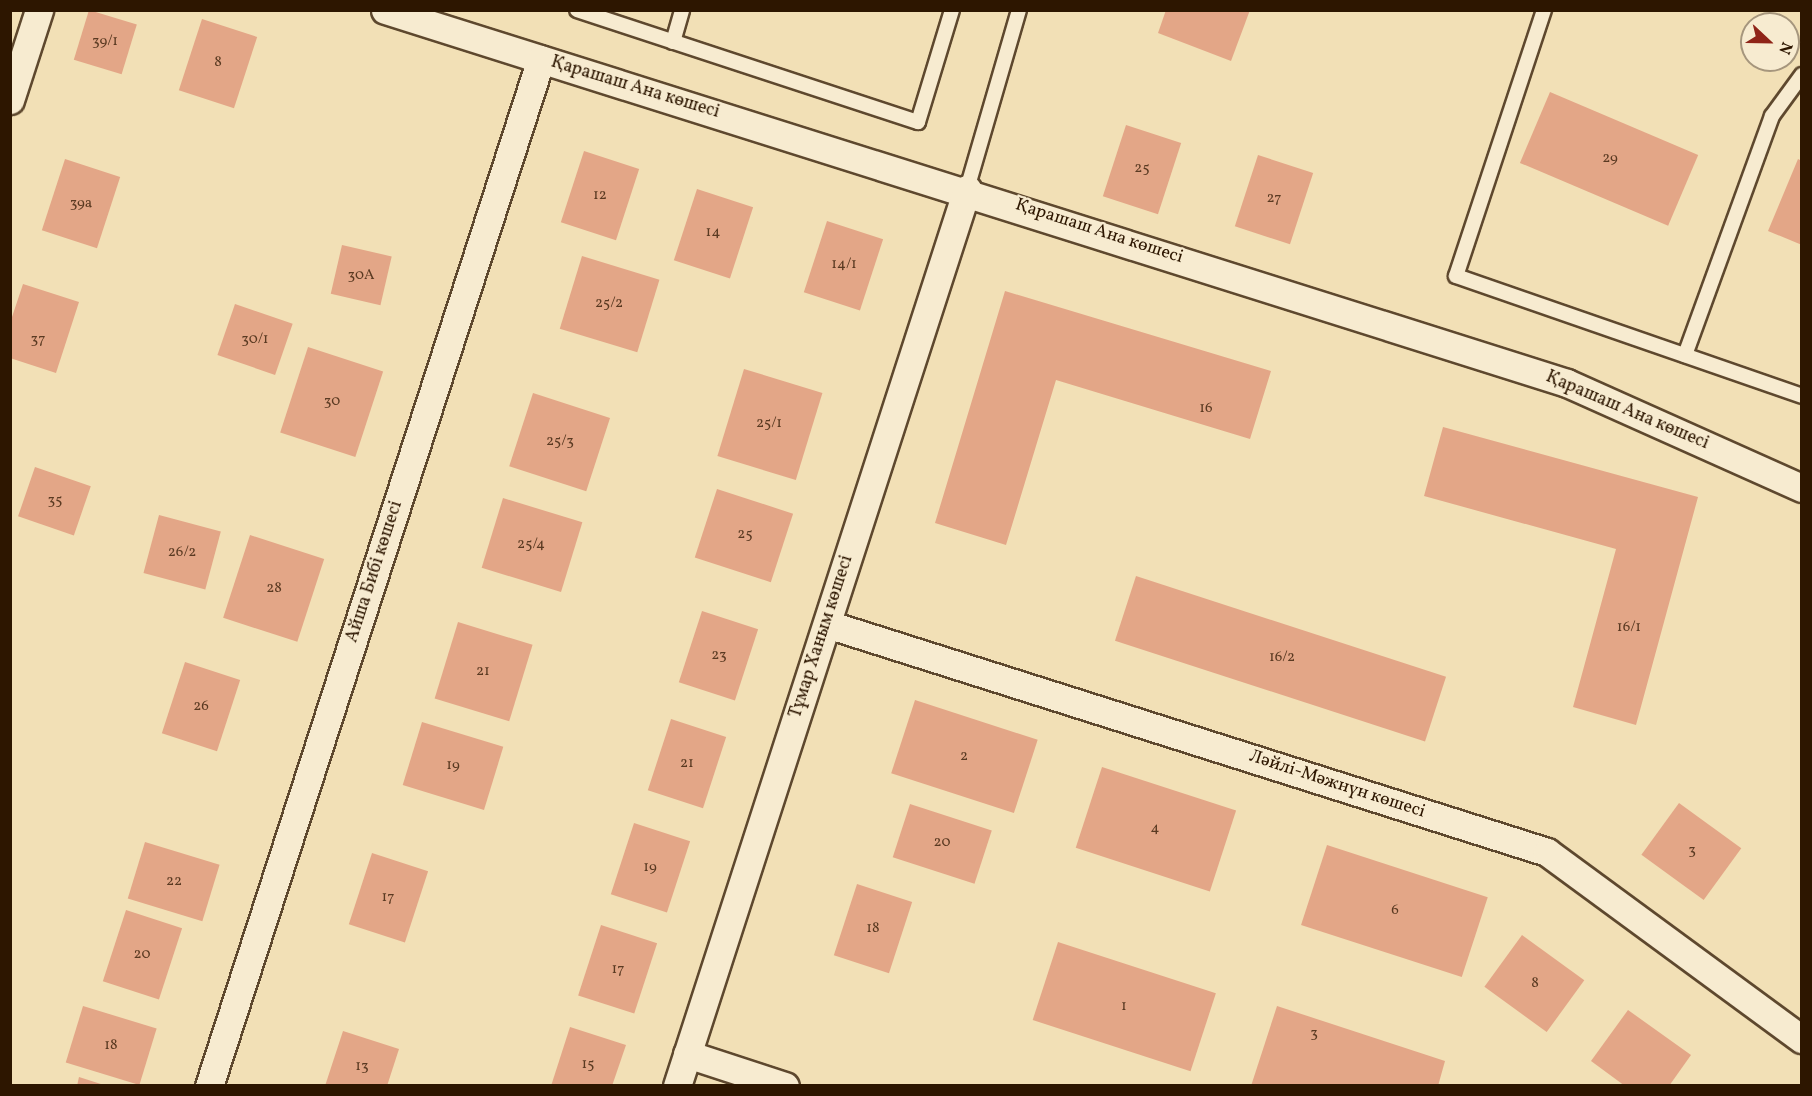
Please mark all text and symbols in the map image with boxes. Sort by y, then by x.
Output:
north arrow [1740,12,1800,72]
house number: 39/1 [92,33,118,51]
text: N [1772,38,1797,58]
street label: Қарашаш Ана көшесі [548,52,722,124]
house number: 8 [214,54,222,72]
house number: 29 [1602,150,1618,168]
house number: 25 [1134,160,1150,178]
house number: 12 [593,187,607,205]
house number: 27 [1267,190,1281,208]
house number: 39а [70,195,92,213]
street label: Қарашаш Ана көшесі [1012,195,1186,269]
house number: 14 [706,224,720,242]
house number: 14/1 [831,256,857,274]
house number: 30А [348,267,374,285]
house number: 25/2 [595,295,623,313]
house number: 37 [31,331,45,349]
house number: 30/1 [241,331,269,349]
street label: Қарашаш Ана көшесі [1542,367,1712,455]
house number: 30 [324,393,340,411]
house number: 16 [1199,400,1213,418]
house number: 25/1 [756,415,782,433]
house number: 25/3 [546,433,574,451]
house number: 35 [48,492,62,510]
street label: Айша Бибі көшесі [342,498,408,646]
house number: 25 [737,526,753,544]
house number: 25/4 [517,536,545,554]
house number: 26/2 [168,544,196,562]
street label: Тұмар Ханым көшесі [785,553,859,721]
house number: 28 [266,580,282,598]
house number: 16/1 [1617,619,1641,637]
house number: 23 [711,647,727,665]
house number: 16/2 [1269,649,1295,667]
house number: 21 [476,663,490,681]
house number: 26 [193,698,209,716]
street label: Ләйлі-Мәжнүн көшесі [1246,746,1428,824]
house number: 2 [960,748,968,766]
house number: 21 [680,755,694,773]
house number: 19 [446,757,460,775]
house number: 4 [1151,820,1159,838]
house number: 20 [934,834,950,852]
house number: 3 [1688,842,1696,860]
house number: 19 [643,859,657,877]
house number: 22 [166,873,182,891]
house number: 17 [381,889,395,907]
house number: 6 [1391,902,1399,920]
house number: 18 [866,920,880,938]
house number: 20 [134,946,150,964]
house number: 17 [611,961,625,979]
house number: 8 [1531,975,1539,993]
house number: 1 [1121,998,1127,1016]
house number: 3 [1310,1025,1318,1043]
house number: 18 [104,1037,118,1055]
house number: 15 [581,1056,595,1074]
house number: 13 [355,1058,369,1076]

